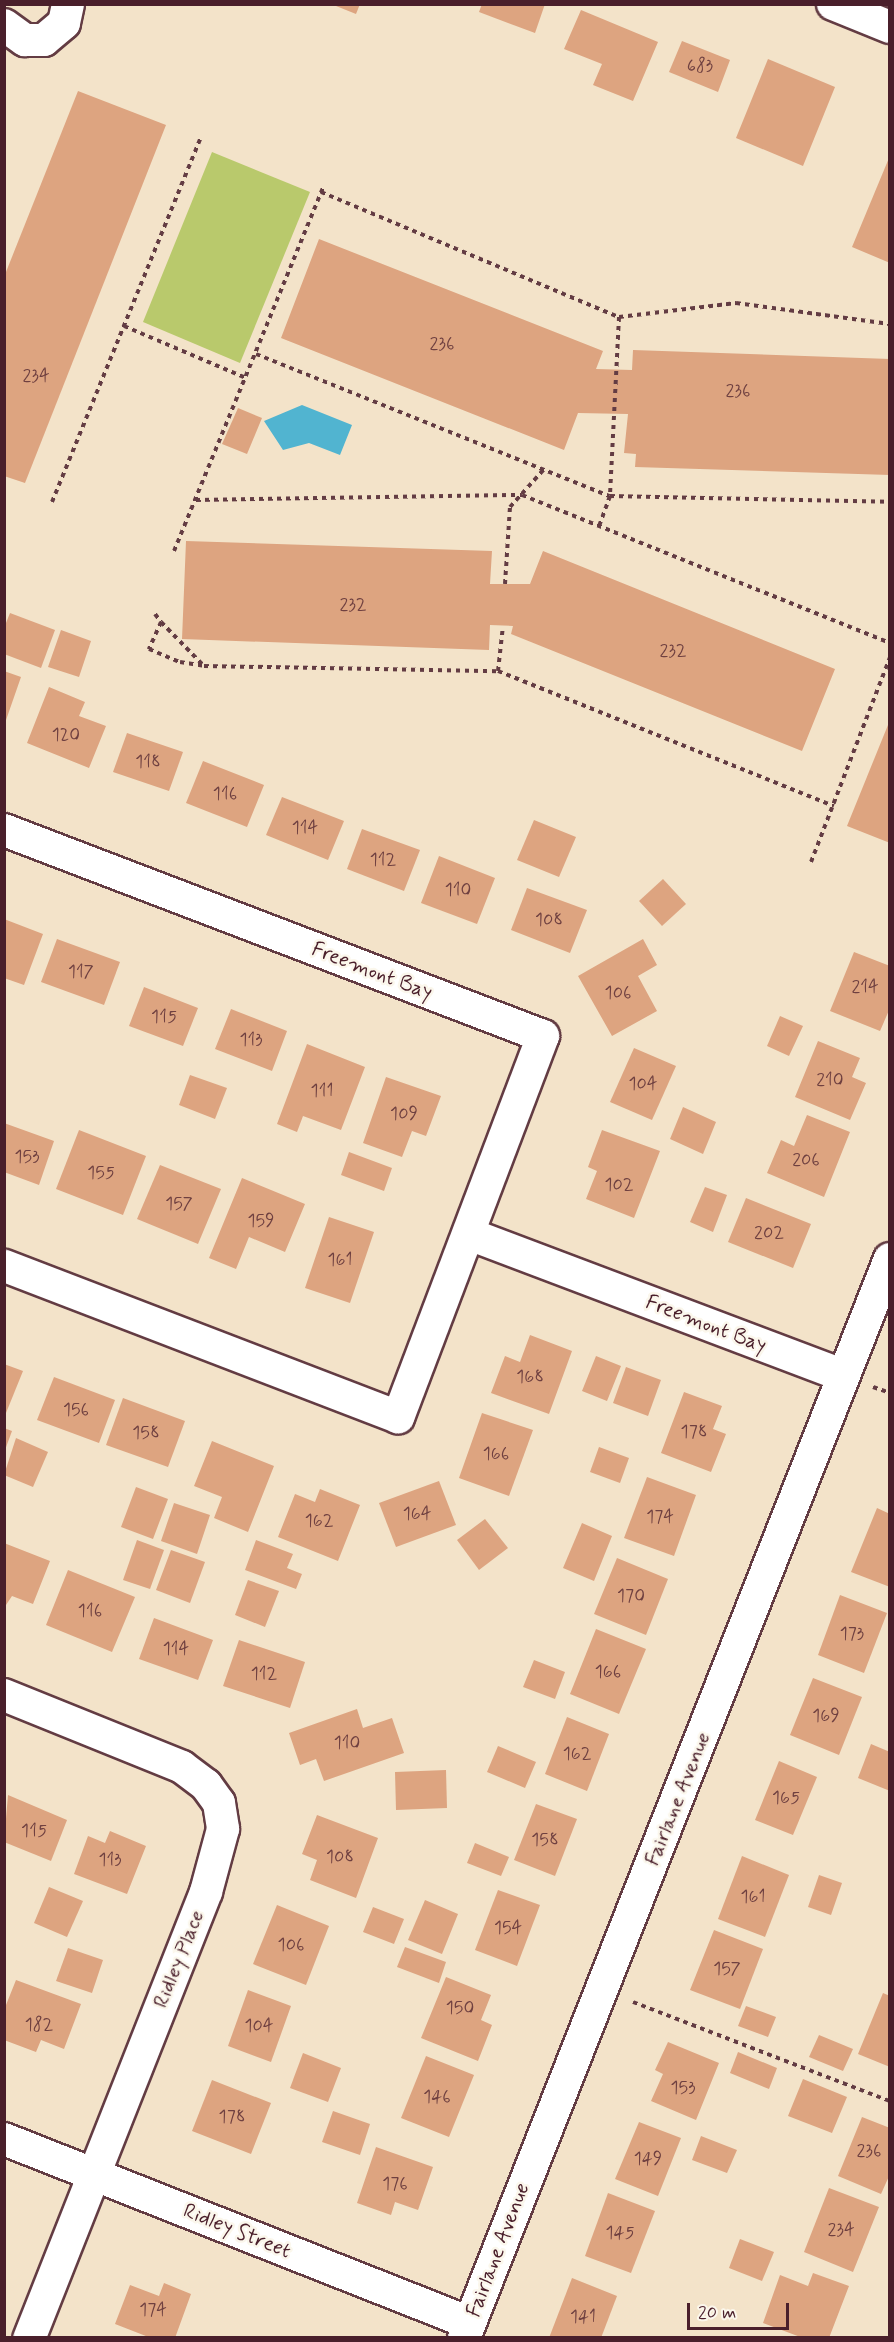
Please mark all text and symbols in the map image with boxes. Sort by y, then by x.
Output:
house number: 683 [687,55,713,77]
house number: 236 [430,333,454,355]
house number: 234 [22,365,50,387]
house number: 236 [726,380,750,402]
house number: 232 [339,594,367,616]
house number: 232 [659,640,687,662]
house number: 120 [52,724,80,746]
house number: 118 [135,751,161,773]
house number: 116 [213,783,237,805]
house number: 114 [292,817,318,839]
house number: 112 [370,849,396,871]
house number: 110 [445,879,471,901]
house number: 108 [535,909,563,931]
street label: Freemont Bay [308,936,436,1006]
house number: 117 [68,961,94,983]
house number: 214 [851,976,879,998]
house number: 106 [605,982,631,1004]
house number: 115 [151,1006,177,1028]
house number: 113 [239,1029,263,1051]
house number: 210 [816,1069,844,1091]
house number: 104 [629,1073,657,1095]
house number: 111 [311,1080,333,1102]
house number: 109 [390,1103,418,1125]
house number: 153 [15,1146,39,1168]
house number: 206 [792,1149,820,1171]
house number: 155 [87,1162,115,1184]
house number: 102 [604,1174,634,1196]
house number: 157 [165,1193,193,1215]
house number: 159 [247,1210,275,1232]
house number: 202 [754,1222,784,1244]
house number: 161 [327,1249,353,1271]
street label: Freemont Bay [642,1289,770,1359]
house number: 168 [516,1366,544,1388]
house number: 156 [63,1399,89,1421]
house number: 178 [681,1421,707,1443]
house number: 158 [132,1422,160,1444]
house number: 166 [483,1443,509,1465]
house number: 164 [403,1503,431,1525]
house number: 174 [646,1506,674,1528]
house number: 162 [305,1510,333,1532]
house number: 170 [617,1585,645,1607]
house number: 116 [78,1600,102,1622]
house number: 173 [840,1623,864,1645]
house number: 114 [163,1638,189,1660]
house number: 166 [595,1661,621,1683]
house number: 112 [251,1663,277,1685]
house number: 169 [812,1705,840,1727]
street label: Fairlane Avenue [639,1727,717,1871]
house number: 110 [334,1732,360,1754]
house number: 162 [563,1743,591,1765]
house number: 165 [772,1787,800,1809]
house number: 115 [21,1820,47,1842]
house number: 158 [531,1829,559,1851]
house number: 108 [326,1846,354,1868]
house number: 113 [98,1849,122,1871]
house number: 161 [740,1886,766,1908]
street label: Ridley Place [148,1906,210,2012]
house number: 154 [494,1917,522,1939]
house number: 106 [278,1934,304,1956]
house number: 157 [713,1958,741,1980]
house number: 150 [446,1997,474,2019]
house number: 182 [25,2014,53,2036]
house number: 104 [245,2015,273,2037]
house number: 153 [671,2077,695,2099]
house number: 146 [423,2086,451,2108]
house number: 178 [219,2106,245,2128]
house number: 236 [857,2140,881,2162]
house number: 149 [634,2148,662,2170]
house number: 176 [382,2173,408,2195]
street label: Fairlane Avenue [460,2178,536,2322]
street label: Ridley Street [178,2197,296,2265]
house number: 234 [827,2219,855,2241]
house number: 145 [606,2222,634,2244]
scale bar [690,2291,792,2329]
house number: 174 [139,2299,167,2321]
text: 20 m [698,2301,736,2325]
house number: 141 [570,2306,596,2328]

